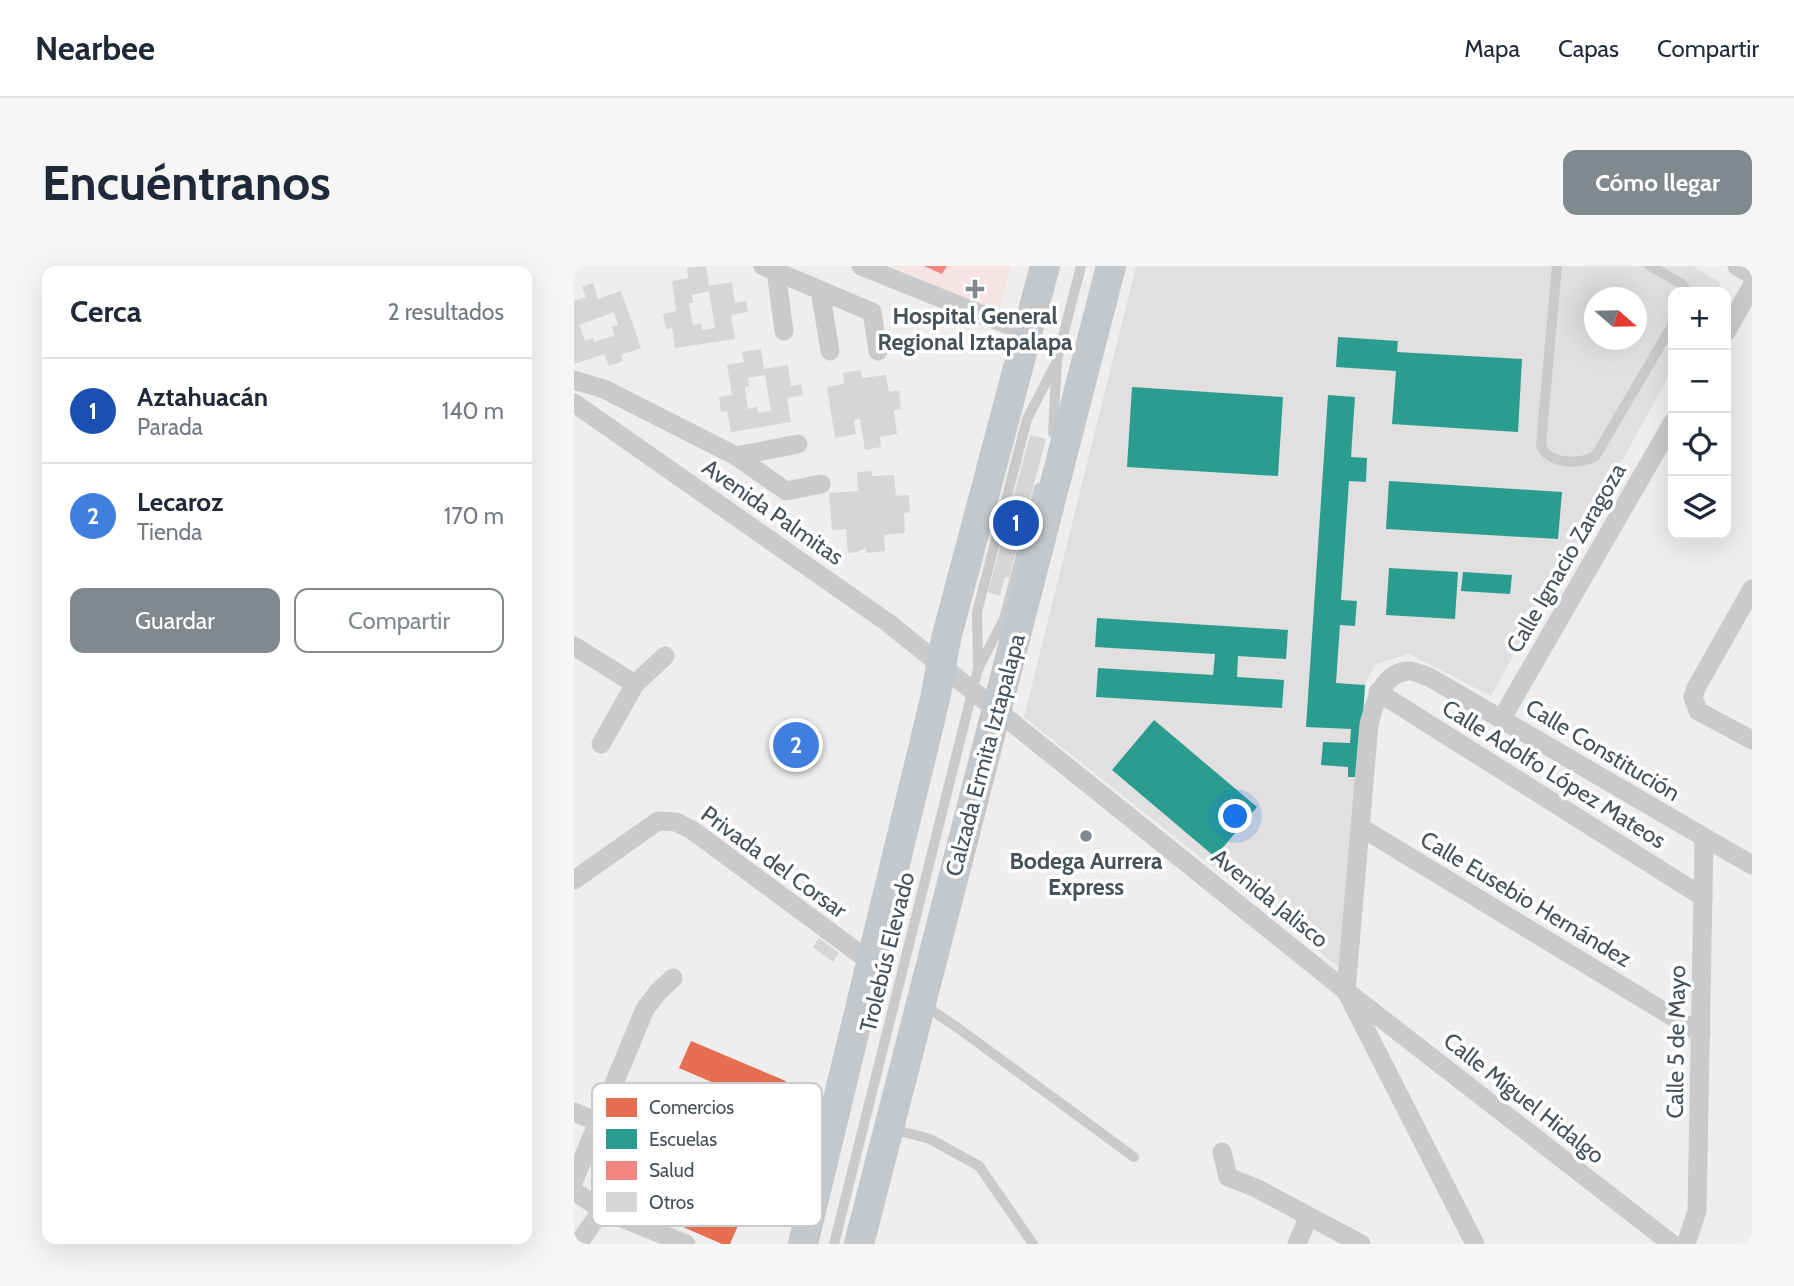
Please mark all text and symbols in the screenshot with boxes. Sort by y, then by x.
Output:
text: Nearbee [35,28,155,68]
text: Mapa [1464,34,1520,63]
text: Capas [1558,34,1619,63]
text: Compartir [1657,34,1759,63]
button: Cómo llegar [1563,150,1752,215]
text: Encuéntranos [42,153,331,212]
marker: Hospital General Regional Iztapalapa [965,279,985,299]
north arrow [1584,287,1647,350]
map controls [1668,287,1731,539]
button: + [1668,287,1731,350]
text: Cerca [70,293,142,330]
text: 2 resultados [387,298,504,326]
place label: Hospital General Regional Iztapalapa [877,302,1073,356]
button: − [1668,350,1731,413]
text: Aztahuacán [137,381,268,413]
text: 1 [89,397,97,425]
text: 140 m [442,397,504,425]
text: Parada [137,413,203,441]
button: locate [1668,413,1731,476]
street label: Avenida Palmitas [697,453,849,571]
street label: Calle Ignacio Zaragoza [1500,458,1632,658]
button: layers [1668,476,1731,539]
text: Lecaroz [137,486,223,518]
pin: 1 [993,497,1039,549]
text: 2 [87,502,99,530]
text: 170 m [444,502,504,530]
text: Tienda [137,518,202,546]
button: Guardar [70,588,280,653]
button: Compartir [294,588,504,653]
street label: Calzada Ermita Iztapalapa [939,631,1031,879]
street label: Calle Constitución [1521,693,1685,807]
street label: Calle Adolfo López Mateos [1437,694,1671,854]
pin: 2 [773,719,819,771]
your location [1218,799,1252,833]
street label: Privada del Corsar [696,800,853,925]
street label: Calle Eusebio Hernández [1415,825,1637,973]
marker: Bodega Aurrera Express [1078,828,1094,844]
street label: Avenida Jalisco [1206,842,1334,954]
place label: Bodega Aurrera Express [1009,847,1163,901]
street label: Trolebús Elevado [854,869,920,1035]
street label: Calle 5 de Mayo [1661,965,1691,1119]
street label: Calle Miguel Hidalgo [1438,1027,1610,1169]
legend [592,1083,822,1226]
text: Comercios [649,1096,734,1119]
text: Escuelas [649,1128,717,1151]
text: Salud [649,1159,694,1182]
text: Otros [649,1191,694,1214]

